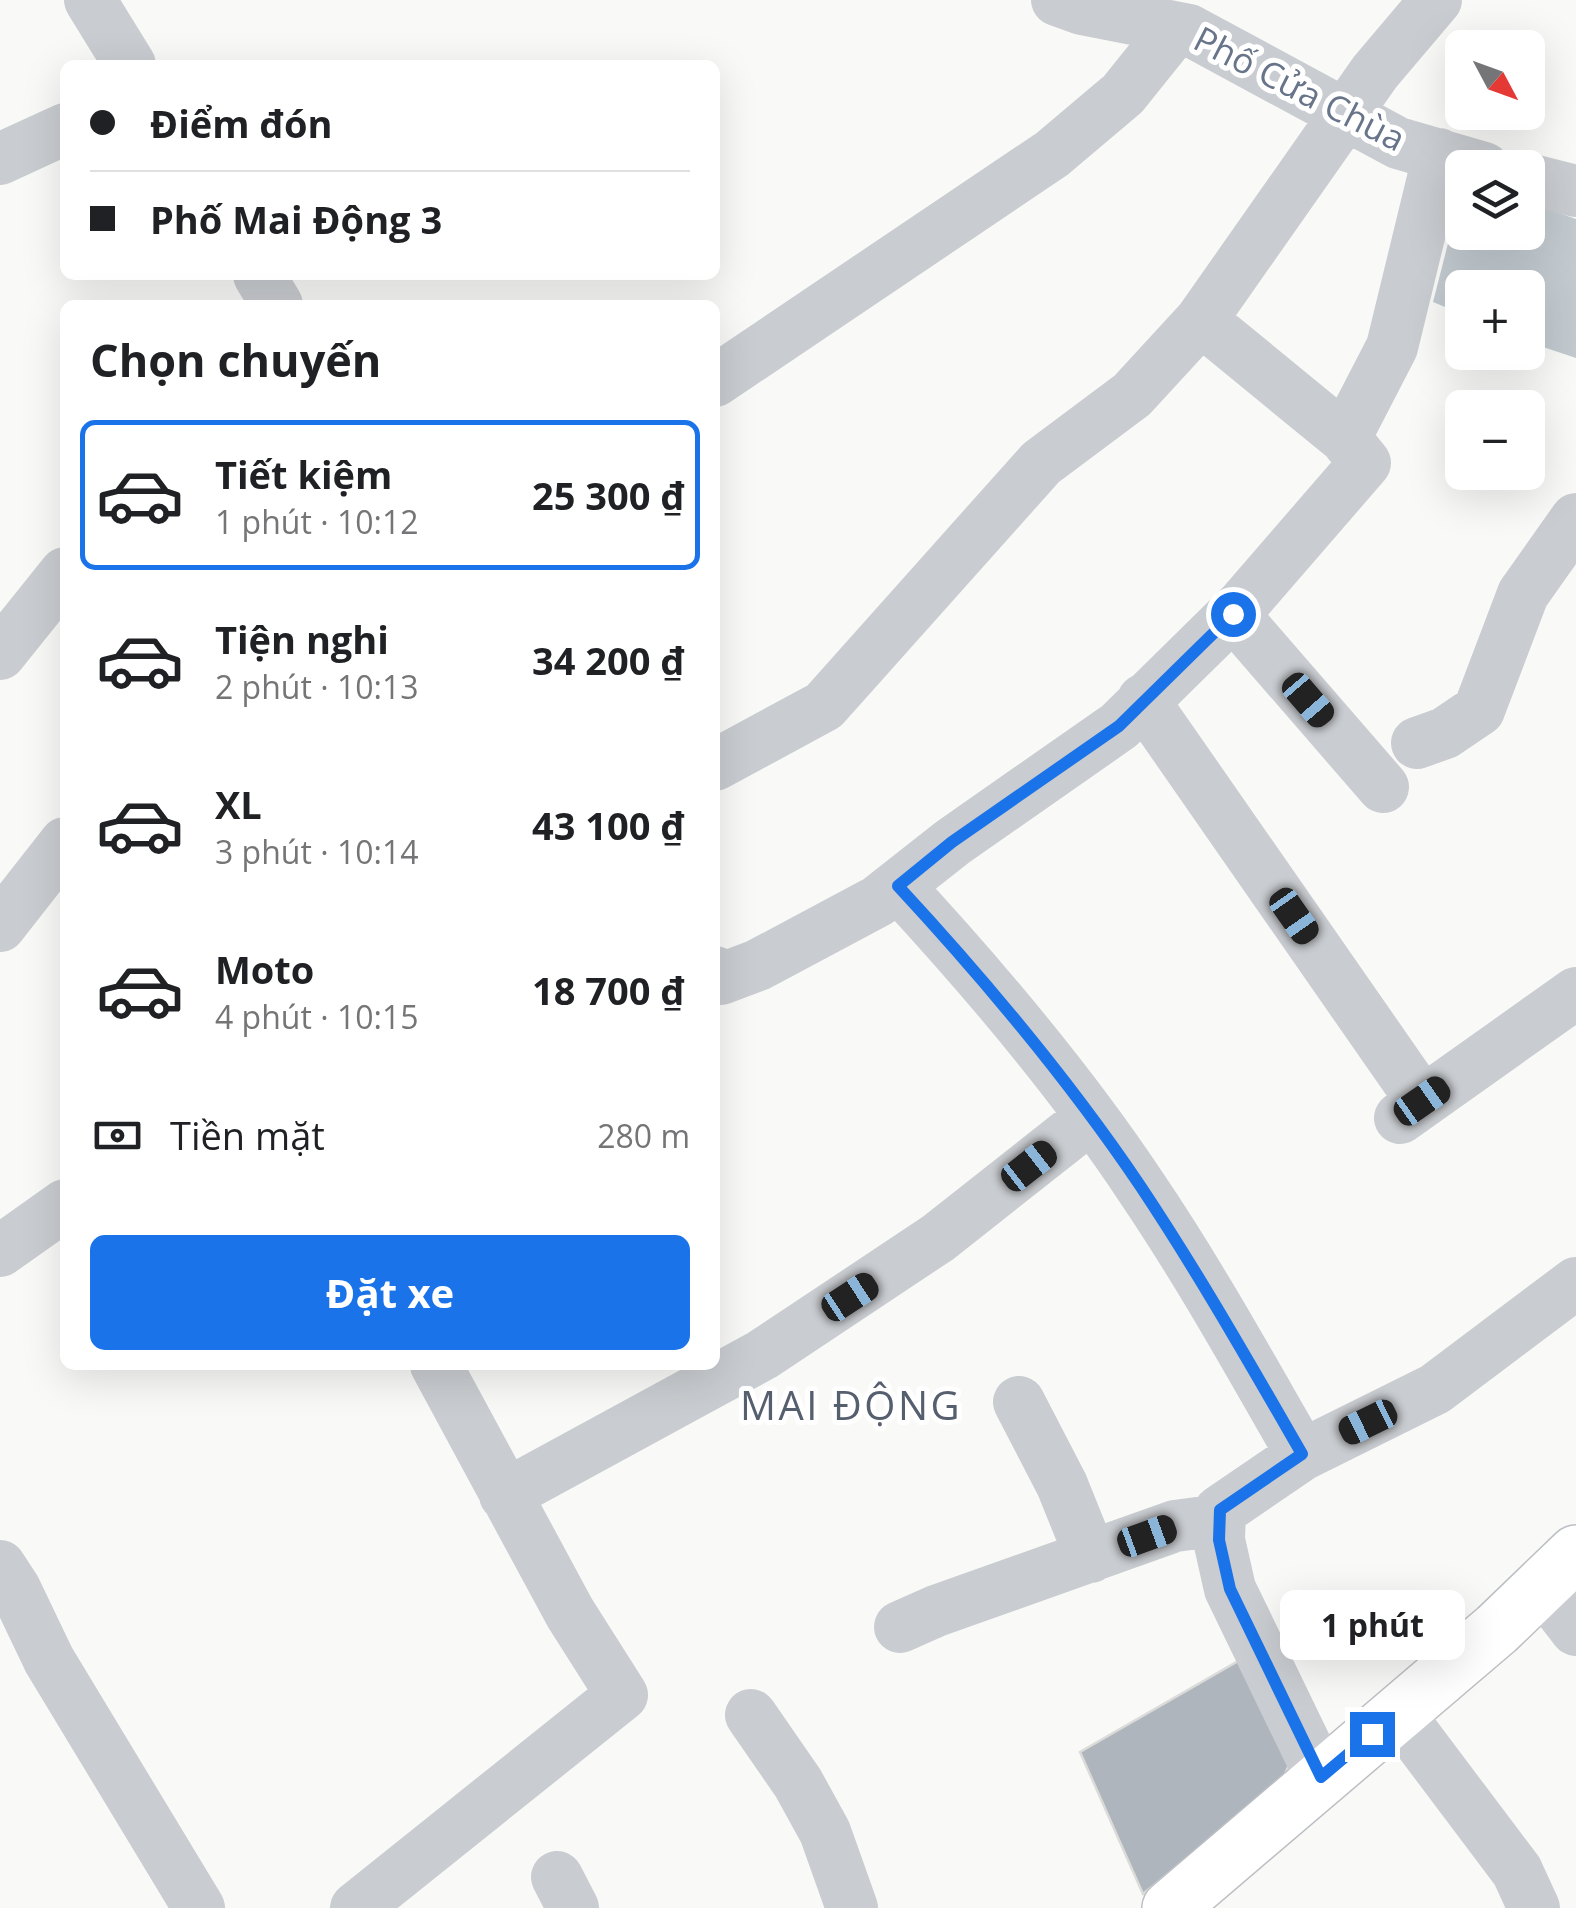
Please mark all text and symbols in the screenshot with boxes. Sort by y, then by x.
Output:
street label: Phố Cửa Chùa [1186,15,1414,161]
north arrow [1445,30,1545,130]
map controls [1445,30,1545,490]
text: Điểm đón [150,97,333,149]
button: layers [1445,150,1545,250]
text: Phố Mai Động 3 [150,193,442,245]
button: + [1445,270,1545,370]
text: Chọn chuyến [90,329,381,390]
button: − [1445,390,1545,490]
text: Tiết kiệm [215,448,392,500]
icon: car [95,450,185,540]
text: 25 300 ₫ [532,469,685,521]
text: 1 phút · 10:12 [215,500,418,543]
route start [1211,592,1256,637]
text: Tiện nghi [215,613,389,665]
icon: car [95,615,185,705]
text: 34 200 ₫ [532,634,685,686]
text: 2 phút · 10:13 [215,665,418,708]
car [1277,668,1339,732]
text: XL [215,778,262,830]
icon: car [95,780,185,870]
text: 43 100 ₫ [532,799,685,851]
text: 3 phút · 10:14 [215,830,418,873]
car [1265,883,1323,949]
text: Moto [215,943,314,995]
icon: car [95,945,185,1035]
text: 18 700 ₫ [532,964,685,1016]
text: 4 phút · 10:15 [215,995,418,1038]
car [1389,1072,1455,1130]
icon: cash [90,1108,145,1163]
text: Tiền mặt [170,1109,325,1161]
text: 280 m [597,1114,690,1157]
car [996,1136,1062,1196]
button: Đặt xe [90,1235,690,1350]
car [817,1268,883,1326]
district label: MAI ĐỘNG [740,1377,962,1432]
car [1334,1395,1402,1449]
car [1114,1512,1180,1560]
callout: 1 phút [1280,1589,1464,1659]
text: 1 phút [1321,1603,1424,1646]
route end [1350,1712,1395,1757]

